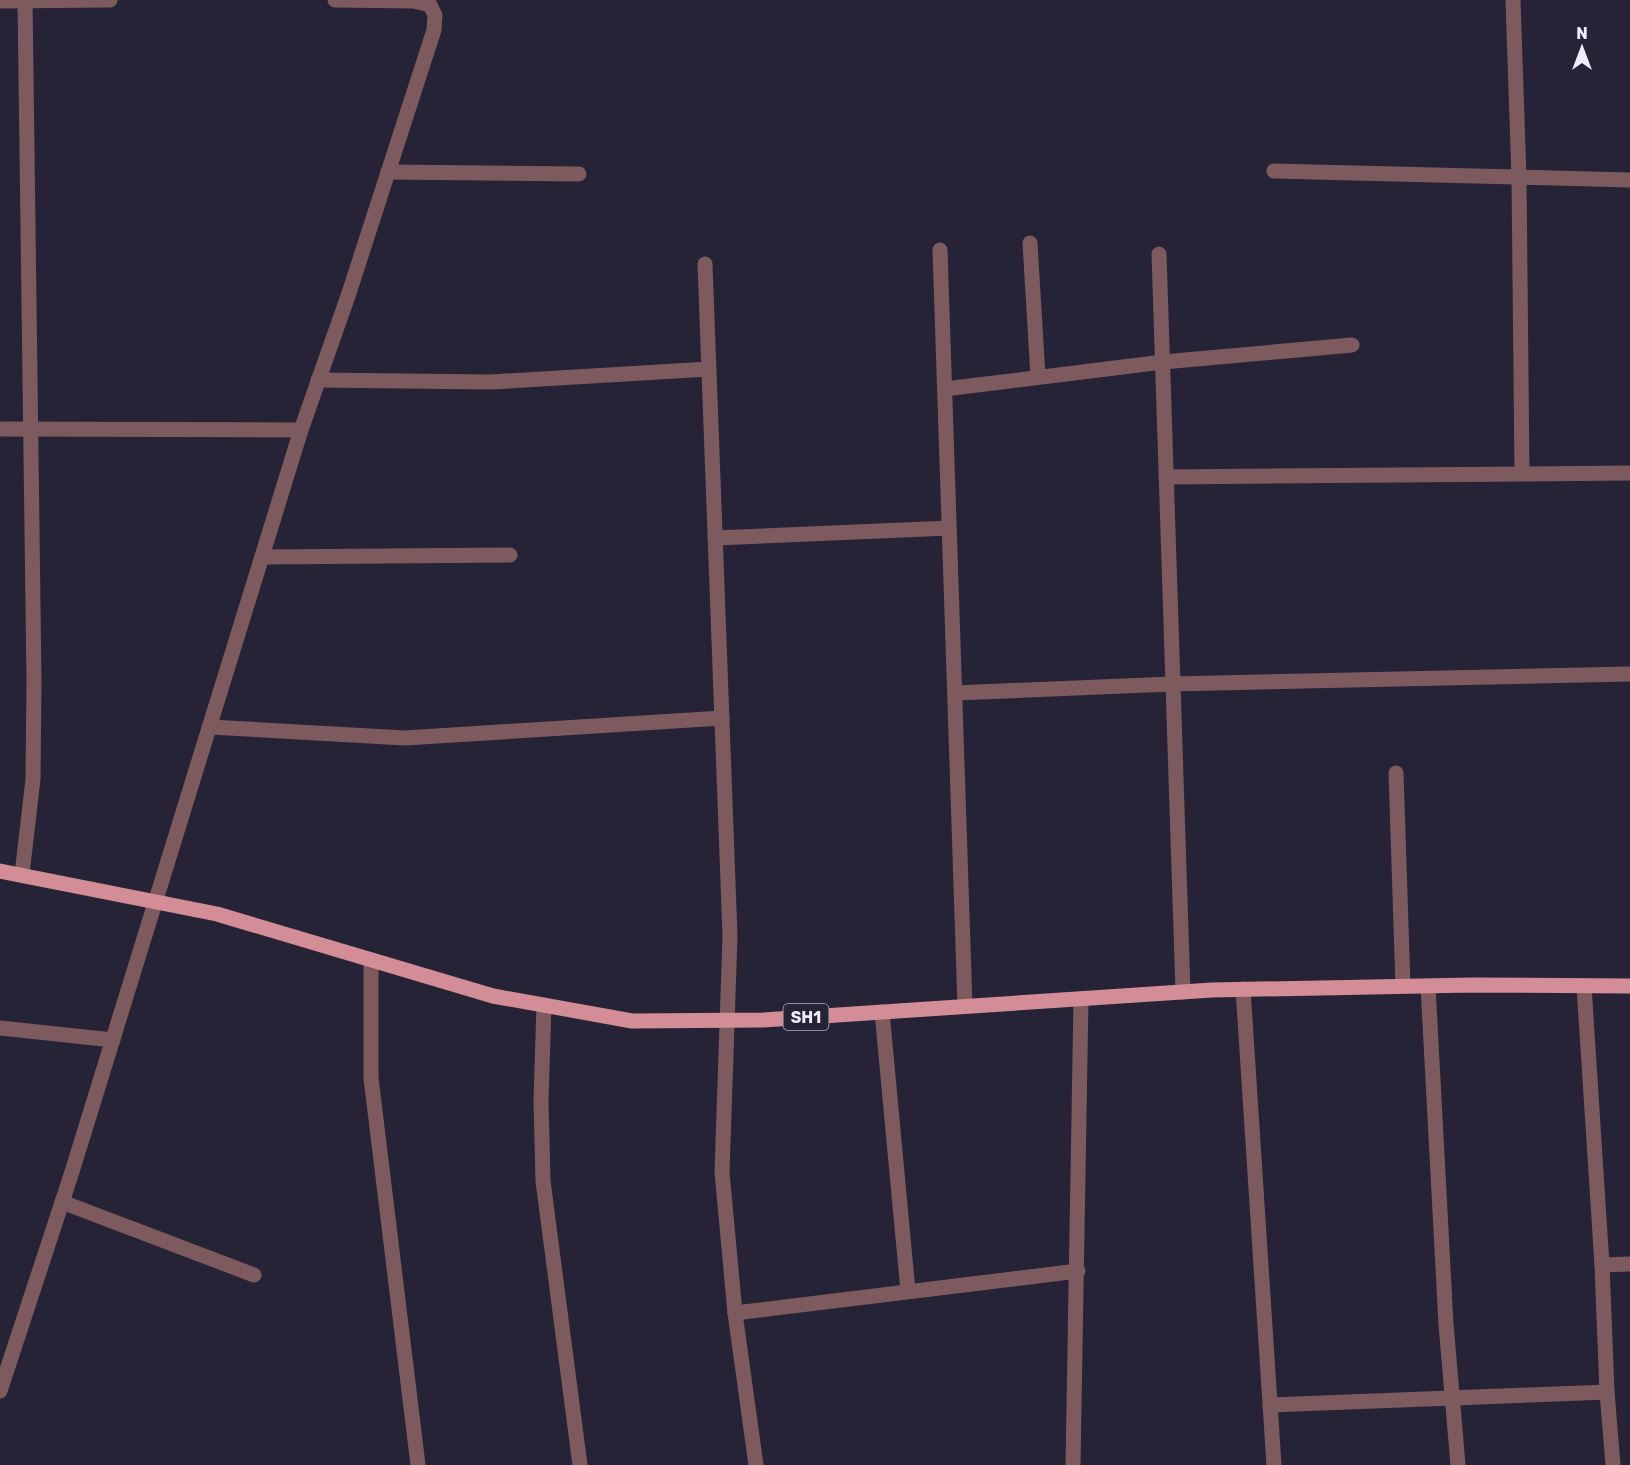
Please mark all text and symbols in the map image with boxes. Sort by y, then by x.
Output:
north arrow [1552,18,1612,78]
text: N [1576,24,1588,43]
road number: SH1 [784,1004,828,1030]

